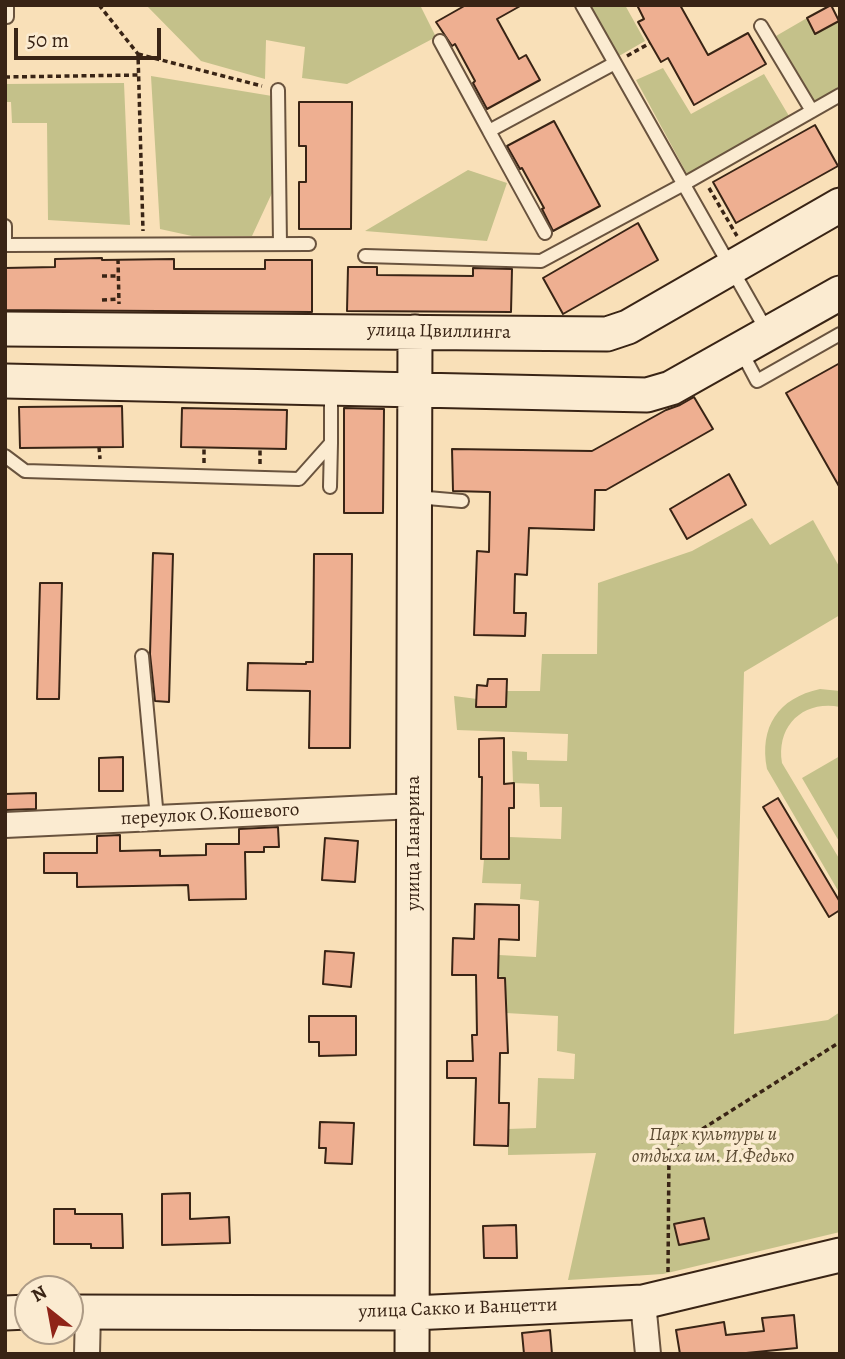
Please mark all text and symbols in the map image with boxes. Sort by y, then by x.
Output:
scale bar [18,14,164,58]
text: 50 m [27,26,69,54]
street label: улица Цвиллинга [367,319,511,345]
street label: улица Панарина [403,776,425,910]
street label: переулок О.Кошевого [120,799,300,831]
park label: Парк культуры и отдыха им. И.Федько [632,1124,794,1168]
north arrow [14,1275,84,1345]
text: N [27,1279,52,1308]
street label: улица Сакко и Ванцетти [358,1294,558,1324]

